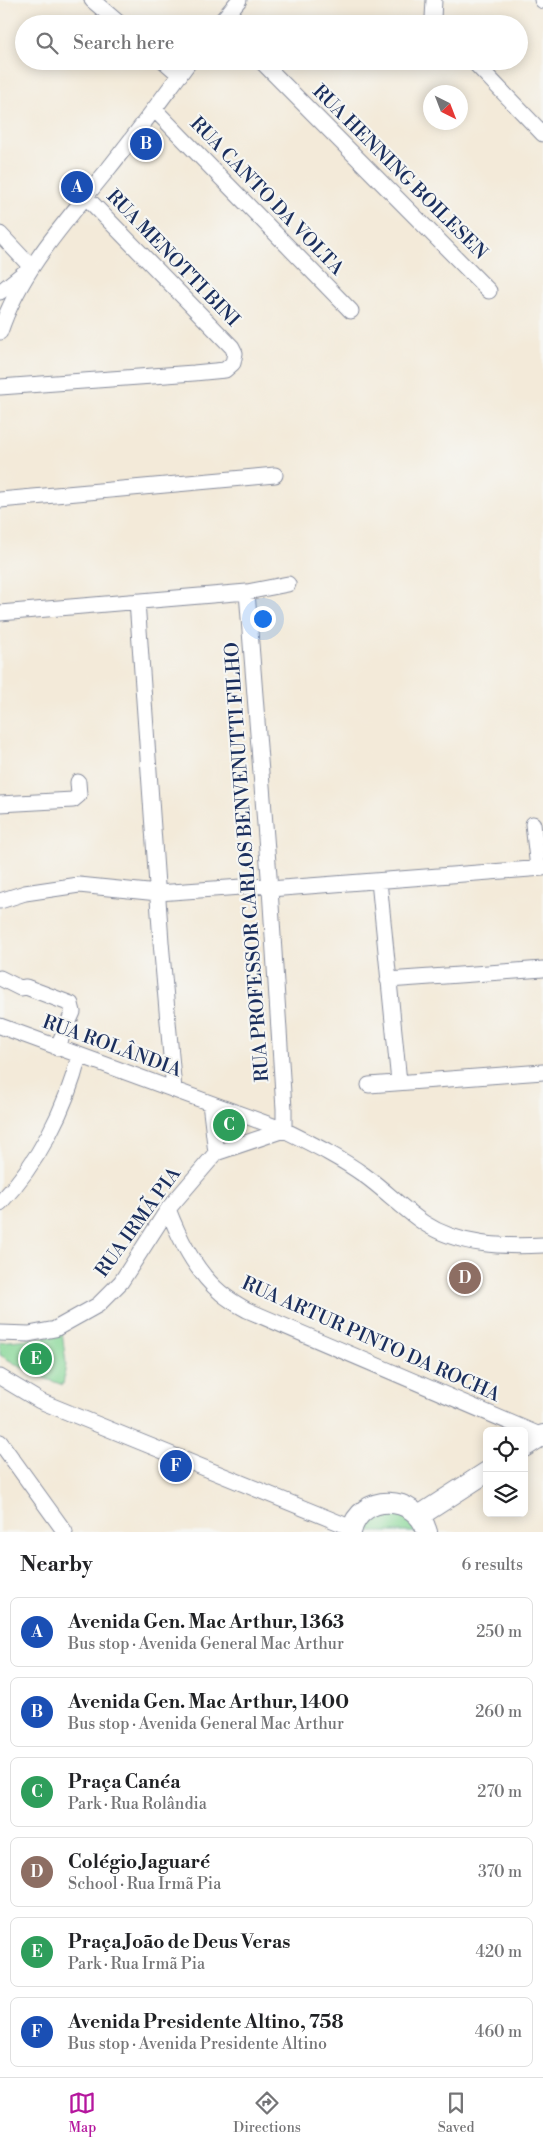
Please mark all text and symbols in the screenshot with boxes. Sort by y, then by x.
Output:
search box [15,15,528,70]
icon: search [33,29,61,57]
text: Search here [73,31,174,55]
street label: RUA HENNING BOILESEN [307,79,493,265]
north arrow [423,85,468,130]
street label: RUA CANTO DA VOLTA [185,112,350,281]
pin: B [130,125,162,163]
pin: A [61,168,93,206]
street label: RUA MENOTTI BINI [101,184,245,332]
your location [250,606,276,632]
street label: RUA PROFESSOR CARLOS BENVENUTTI FILHO [220,641,274,1083]
street label: RUA ROLÂNDIA [39,1009,186,1083]
pin: C [213,1106,245,1144]
street label: RUA IRMÃ PIA [88,1160,187,1282]
pin: D [449,1259,481,1297]
street label: RUA ARTUR PINTO DA ROCHA [238,1272,504,1406]
pin: E [20,1340,52,1378]
map controls [483,1427,528,1517]
button: locate [483,1427,528,1472]
pin: F [160,1447,192,1485]
button: layers [483,1472,528,1517]
text: Nearby [20,1552,93,1578]
text: 6 results [462,1555,523,1575]
text: Avenida Gen. Mac Arthur, 1363 [68,1610,344,1634]
text: A [31,1622,43,1642]
text: 250 m [476,1622,522,1642]
text: Bus stop · Avenida General Mac Arthur [68,1634,344,1654]
text: Avenida Gen. Mac Arthur, 1400 [68,1690,349,1714]
text: B [31,1702,43,1722]
text: 260 m [475,1702,522,1722]
text: Bus stop · Avenida General Mac Arthur [68,1714,344,1734]
text: Praça Canéa [68,1770,180,1794]
text: C [31,1782,43,1802]
text: 270 m [477,1782,522,1802]
text: Park · Rua Rolândia [68,1794,207,1814]
text: Colégio Jaguaré [68,1850,210,1874]
text: D [31,1862,43,1882]
text: 370 m [478,1862,522,1882]
text: School · Rua Irmã Pia [68,1874,221,1894]
text: Praça João de Deus Veras [68,1930,290,1954]
text: E [31,1942,43,1962]
text: 420 m [475,1942,522,1962]
text: Park · Rua Irmã Pia [68,1954,205,1974]
text: Avenida Presidente Altino, 758 [68,2010,343,2034]
text: F [31,2022,43,2042]
text: 460 m [475,2022,522,2042]
text: Bus stop · Avenida Presidente Altino [68,2034,327,2054]
tab: Map [68,2089,96,2137]
tab: Directions [233,2089,301,2137]
tab: Saved [438,2089,475,2137]

